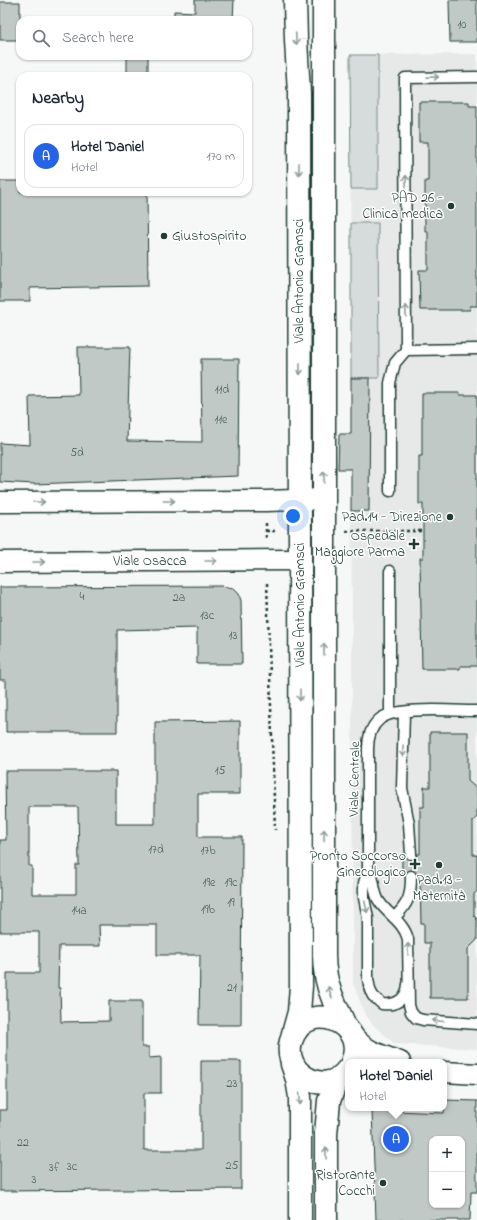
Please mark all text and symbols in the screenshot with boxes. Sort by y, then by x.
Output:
search box [16,16,252,60]
house number: 10 [457,16,467,34]
icon: search [30,27,52,49]
text: Search here [62,27,134,49]
one-way arrow [292,32,299,45]
one-way arrow [426,74,439,81]
text: Nearby [32,86,84,111]
text: Hotel Daniel [71,136,144,158]
text: A [42,147,50,166]
text: 170 m [207,147,235,166]
text: Hotel [71,158,98,177]
one-way arrow [295,162,303,175]
one-way arrow [402,175,410,188]
place label: PAD 26 - Clinica medica [362,188,443,225]
marker: PAD 26 - Clinica medica [446,201,456,211]
street label: Viale Antonio Gramsci [289,219,310,344]
place label: Giustospirito [172,226,246,247]
marker: Giustospirito [159,231,169,241]
one-way arrow [402,305,410,318]
one-way arrow [296,362,304,375]
house number: 11d [215,381,229,399]
house number: 11e [214,411,228,429]
house number: 5d [70,444,84,462]
one-way arrow [320,471,328,484]
one-way arrow [162,497,175,505]
one-way arrow [32,498,45,506]
your location [283,506,303,526]
place label: Pad.14 - Direzione [342,507,443,528]
marker: Pad.14 - Direzione [445,512,455,522]
place label: Ospedale Maggiore Parma [315,526,406,564]
marker: Ospedale Maggiore Parma [408,538,420,550]
street label: Viale Antonio Gramsci [290,543,311,668]
street label: Viale Osacca [112,551,187,572]
one-way arrow [204,557,217,565]
one-way arrow [32,558,45,566]
house number: 4 [80,588,85,606]
house number: 2a [173,589,185,607]
house number: 13c [200,607,215,625]
house number: 13 [229,627,237,645]
one-way arrow [320,643,328,656]
one-way arrow [296,688,304,701]
street label: Viale Centrale [344,740,366,818]
one-way arrow [399,744,407,757]
house number: 15 [215,762,225,780]
one-way arrow [320,829,328,842]
house number: 17d [148,841,164,859]
house number: 17b [200,842,216,860]
place label: Pronto Soccorso Ginecologico [310,846,406,884]
marker: Pronto Soccorso Ginecologico [409,858,421,870]
marker: Pad.13 - Maternità [434,860,444,870]
place label: Pad.13 - Maternità [413,870,465,907]
house number: 19e [203,874,216,892]
house number: 19c [225,874,238,892]
house number: 19 [227,894,235,912]
one-way arrow [362,900,370,913]
house number: 19b [201,901,216,919]
house number: 14a [71,902,87,920]
one-way arrow [404,943,412,956]
house number: 21 [227,979,237,997]
one-way arrow [326,987,334,999]
one-way arrow [432,1018,445,1025]
popup [345,1059,447,1111]
text: Hotel Daniel [360,1065,433,1087]
house number: 23 [227,1075,238,1093]
text: Hotel [360,1087,386,1106]
one-way arrow [296,1092,303,1105]
pin: A [383,1124,409,1154]
house number: 22 [17,1134,29,1152]
map controls [429,1136,465,1208]
button: + [429,1136,465,1172]
one-way arrow [322,1147,330,1160]
house number: 25 [226,1157,239,1175]
house number: 3c [67,1158,78,1176]
house number: 3f [49,1159,60,1177]
place label: Ristorante Cocchi [316,1165,376,1202]
house number: 3 [32,1171,37,1189]
button: − [429,1172,465,1208]
marker: Ristorante Cocchi [378,1178,388,1188]

